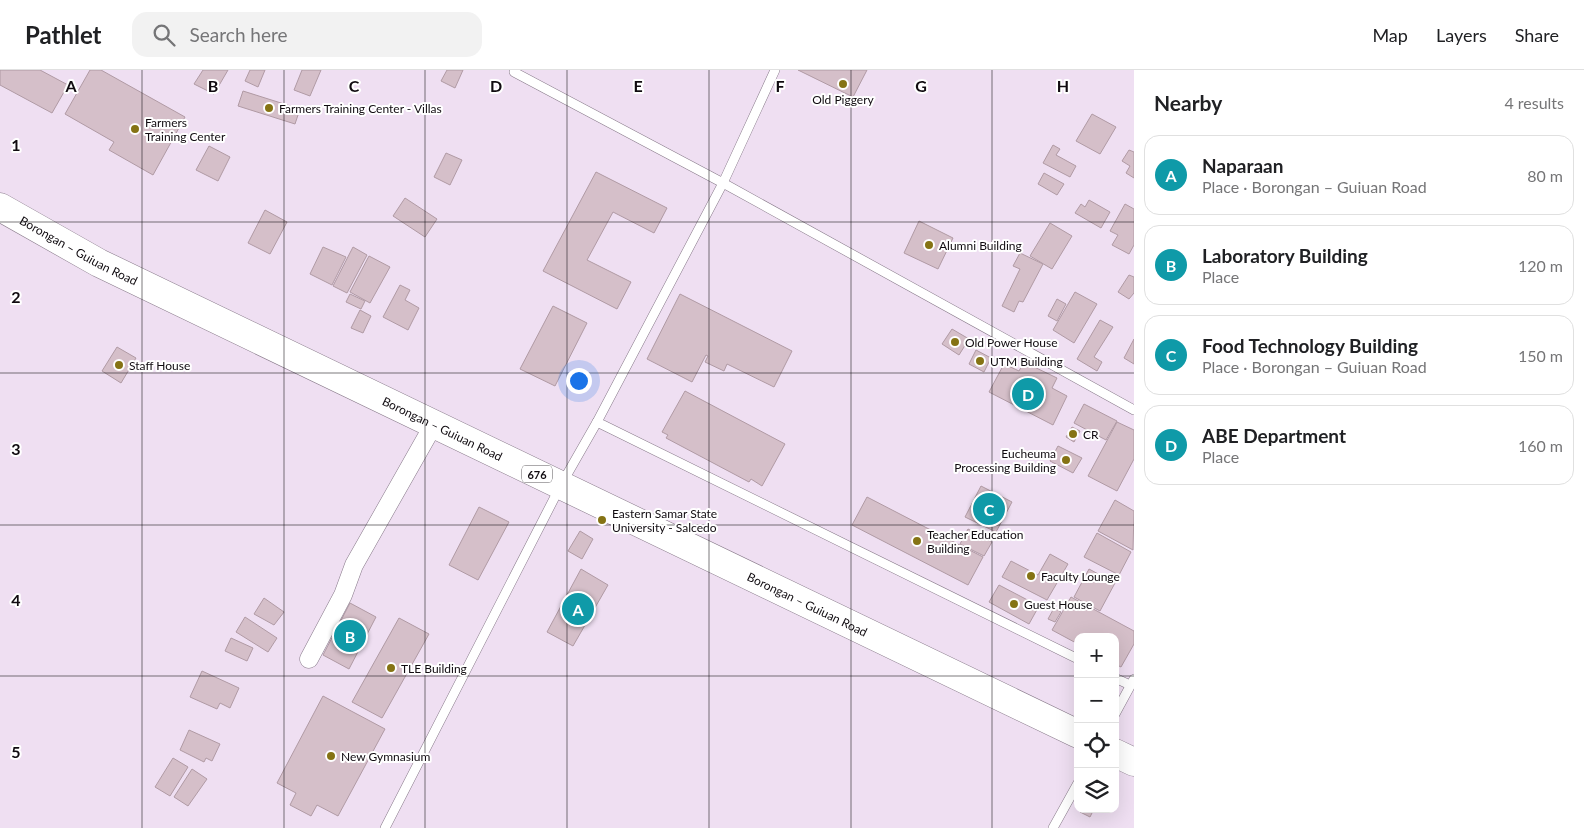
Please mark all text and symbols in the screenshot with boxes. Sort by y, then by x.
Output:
search box [132,12,482,57]
text: Pathlet [25,20,102,49]
icon: search [150,21,178,49]
text: Search here [190,23,288,46]
text: Map [1372,24,1408,46]
text: Layers [1436,24,1487,46]
text: Share [1515,24,1559,46]
text: A [64,76,77,95]
text: B [208,76,218,95]
text: C [349,76,360,95]
text: D [490,76,502,95]
text: E [633,76,643,95]
text: F [775,76,785,95]
text: G [915,76,927,95]
text: H [1057,76,1069,95]
marker: Old Piggery [837,78,849,90]
text: Nearby [1154,90,1222,115]
place label: Old Piggery [812,92,875,107]
text: 4 results [1504,93,1564,112]
place label: Farmers Training Center - Villas [279,101,442,116]
marker: Farmers Training Center - Villas [263,102,275,114]
place label: Farmers Training Center [145,115,226,144]
marker: Farmers Training Center [129,123,141,135]
text: 1 [11,135,21,154]
text: Naparaan [1202,154,1283,177]
text: A [1165,166,1177,185]
text: 80 m [1527,166,1563,185]
text: Place · Borongan – Guiuan Road [1202,177,1427,196]
street label: Borongan – Guiuan Road [17,212,140,288]
place label: Alumni Building [939,238,1022,253]
marker: Alumni Building [923,239,935,251]
text: Laboratory Building [1202,244,1368,267]
text: B [1166,256,1176,275]
text: 120 m [1518,256,1563,275]
text: Place [1202,267,1239,286]
text: 2 [11,287,21,306]
text: Food Technology Building [1202,334,1418,357]
place label: Old Power House [965,335,1058,350]
marker: Old Power House [949,336,961,348]
text: C [1166,346,1176,365]
text: 150 m [1518,346,1563,365]
place label: UTM Building [990,354,1063,369]
marker: UTM Building [974,355,986,367]
text: Place · Borongan – Guiuan Road [1202,357,1427,376]
place label: Staff House [129,358,190,373]
marker: Staff House [113,359,125,371]
your location [566,368,592,394]
pin: D [1012,375,1044,413]
street label: Borongan – Guiuan Road [380,393,505,464]
text: ABE Department [1202,424,1346,447]
place label: CR [1083,427,1099,442]
marker: CR [1067,428,1079,440]
text: D [1165,436,1177,455]
text: 160 m [1518,436,1563,455]
text: 3 [11,439,21,458]
place label: Eucheuma Processing Building [954,446,1056,475]
text: Place [1202,447,1239,466]
marker: Eucheuma Processing Building [1060,454,1072,466]
road number: 676 [522,466,552,482]
pin: C [973,490,1005,528]
place label: Eastern Samar State University - Salcedo [612,506,717,535]
marker: Eastern Samar State University - Salcedo [596,514,608,526]
place label: Teacher Education Building [927,527,1023,556]
marker: Teacher Education Building [911,535,923,547]
street label: Borongan – Guiuan Road [745,569,870,639]
place label: Faculty Lounge [1041,569,1120,584]
marker: Faculty Lounge [1025,570,1037,582]
text: 4 [11,590,21,609]
pin: A [562,590,594,628]
place label: Guest House [1024,597,1092,612]
marker: Guest House [1008,598,1020,610]
pin: B [334,617,366,655]
map controls [1074,633,1119,813]
button: + [1074,633,1119,678]
place label: TLE Building [401,661,467,676]
marker: TLE Building [385,662,397,674]
button: − [1074,678,1119,723]
button: locate [1074,723,1119,768]
text: 5 [11,742,21,761]
place label: New Gymnasium [341,749,431,764]
marker: New Gymnasium [325,750,337,762]
button: layers [1074,768,1119,813]

